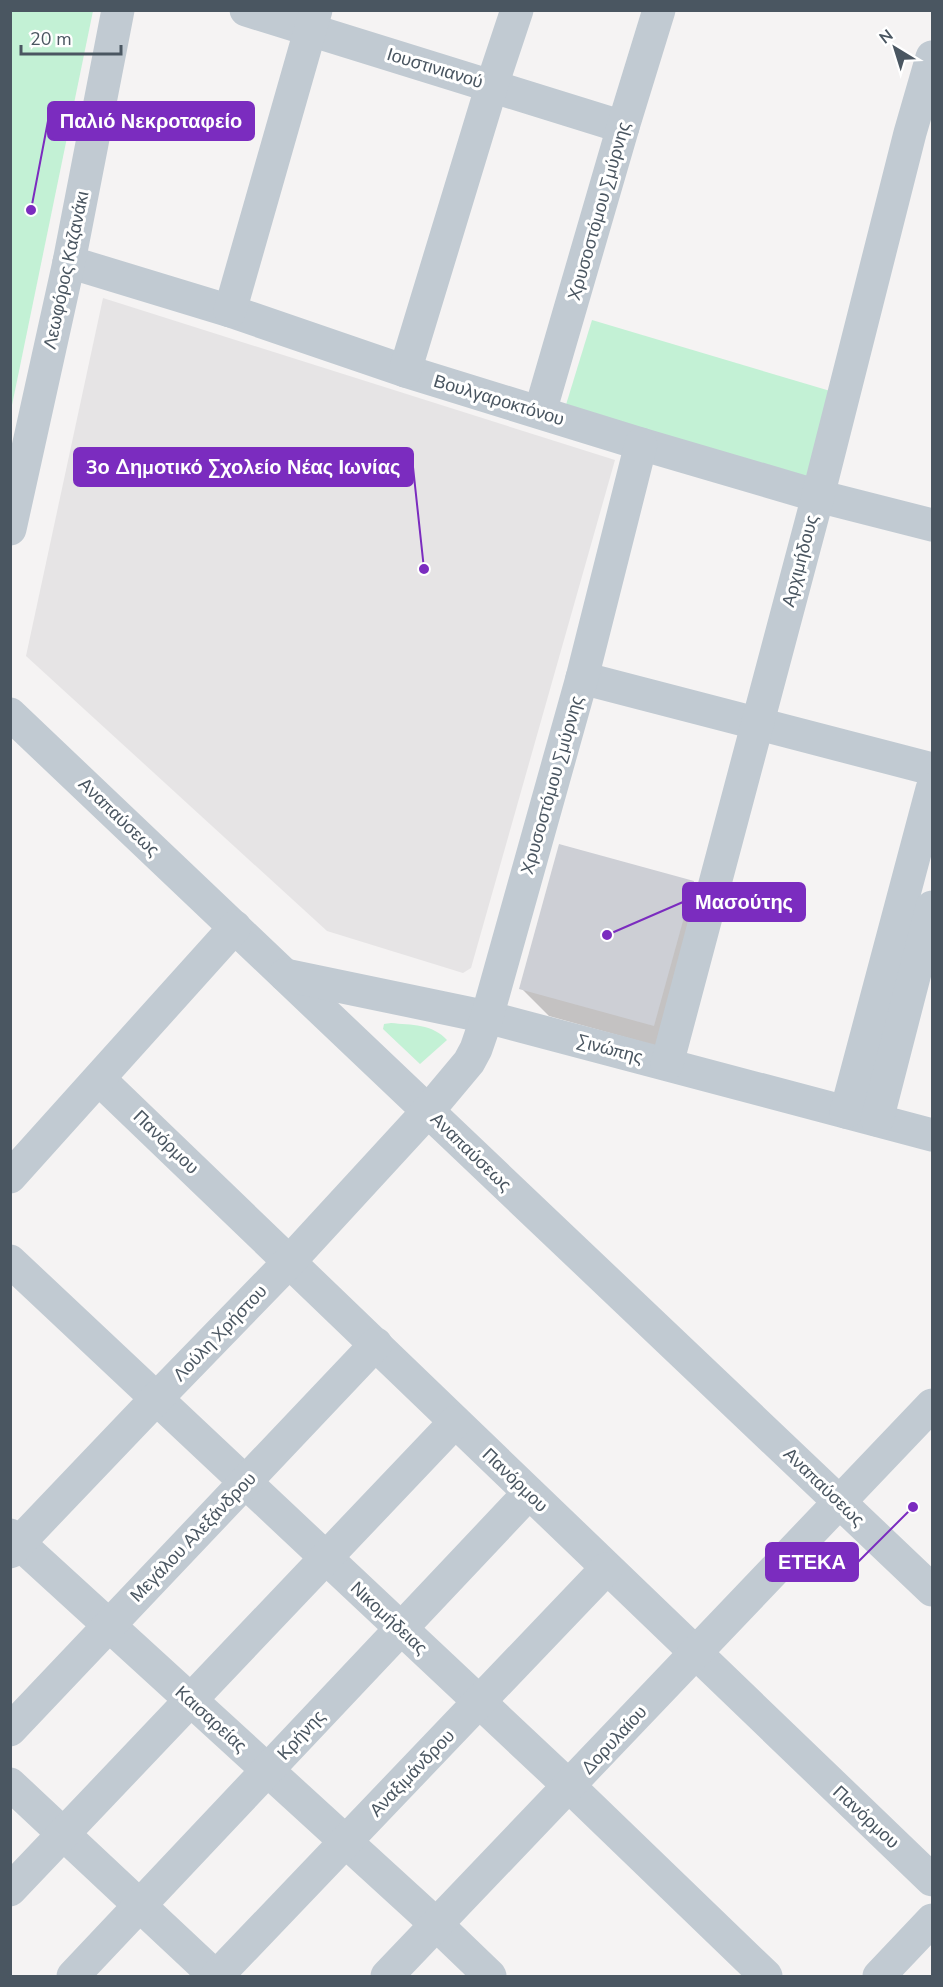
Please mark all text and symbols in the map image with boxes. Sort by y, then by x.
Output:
scale bar [21,18,122,56]
north arrow [865,18,925,78]
text: N [875,25,898,49]
text: 20 m [30,27,72,51]
street label: Ιουστινιανού [384,42,486,94]
callout: Παλιό Νεκροταφείο [48,102,254,140]
text: Παλιό Νεκροταφείο [60,108,242,135]
street label: Χρυσοστόμου Σμύρνης [562,119,636,303]
street label: Λεωφόρος Καζανάκι [38,189,94,351]
street label: Βουλγαροκτόνου [431,369,567,431]
callout: 3ο Δημοτικό Σχολείο Νέας Ιωνίας [74,448,413,486]
text: 3ο Δημοτικό Σχολείο Νέας Ιωνίας [86,454,400,481]
street label: Αρχιμήδους [776,512,824,610]
street label: Χρυσοστόμου Σμύρνης [515,693,589,877]
street label: Αναπαύσεως [73,772,165,862]
callout: Μασούτης [683,883,805,921]
text: Μασούτης [695,889,793,916]
street label: Σινώπης [574,1029,646,1069]
street label: Πανόρμου [128,1105,204,1179]
street label: Αναπαύσεως [425,1107,517,1197]
street label: Λούλη Χρήστου [168,1279,272,1387]
street label: Αναπαύσεως [778,1442,870,1532]
street label: Πανόρμου [477,1443,553,1517]
street label: Μεγάλου Αλεξάνδρου [125,1467,261,1607]
callout: ΕΤΕΚΑ [766,1543,858,1581]
text: ΕΤΕΚΑ [778,1549,846,1576]
street label: Νικομήδειας [345,1576,433,1660]
street label: Καισαρείας [170,1680,252,1758]
street label: Δορυλαίου [576,1700,652,1780]
street label: Κρήνης [272,1705,330,1765]
street label: Αναξιμάνδρου [364,1724,460,1822]
street label: Πανόρμου [828,1780,904,1854]

